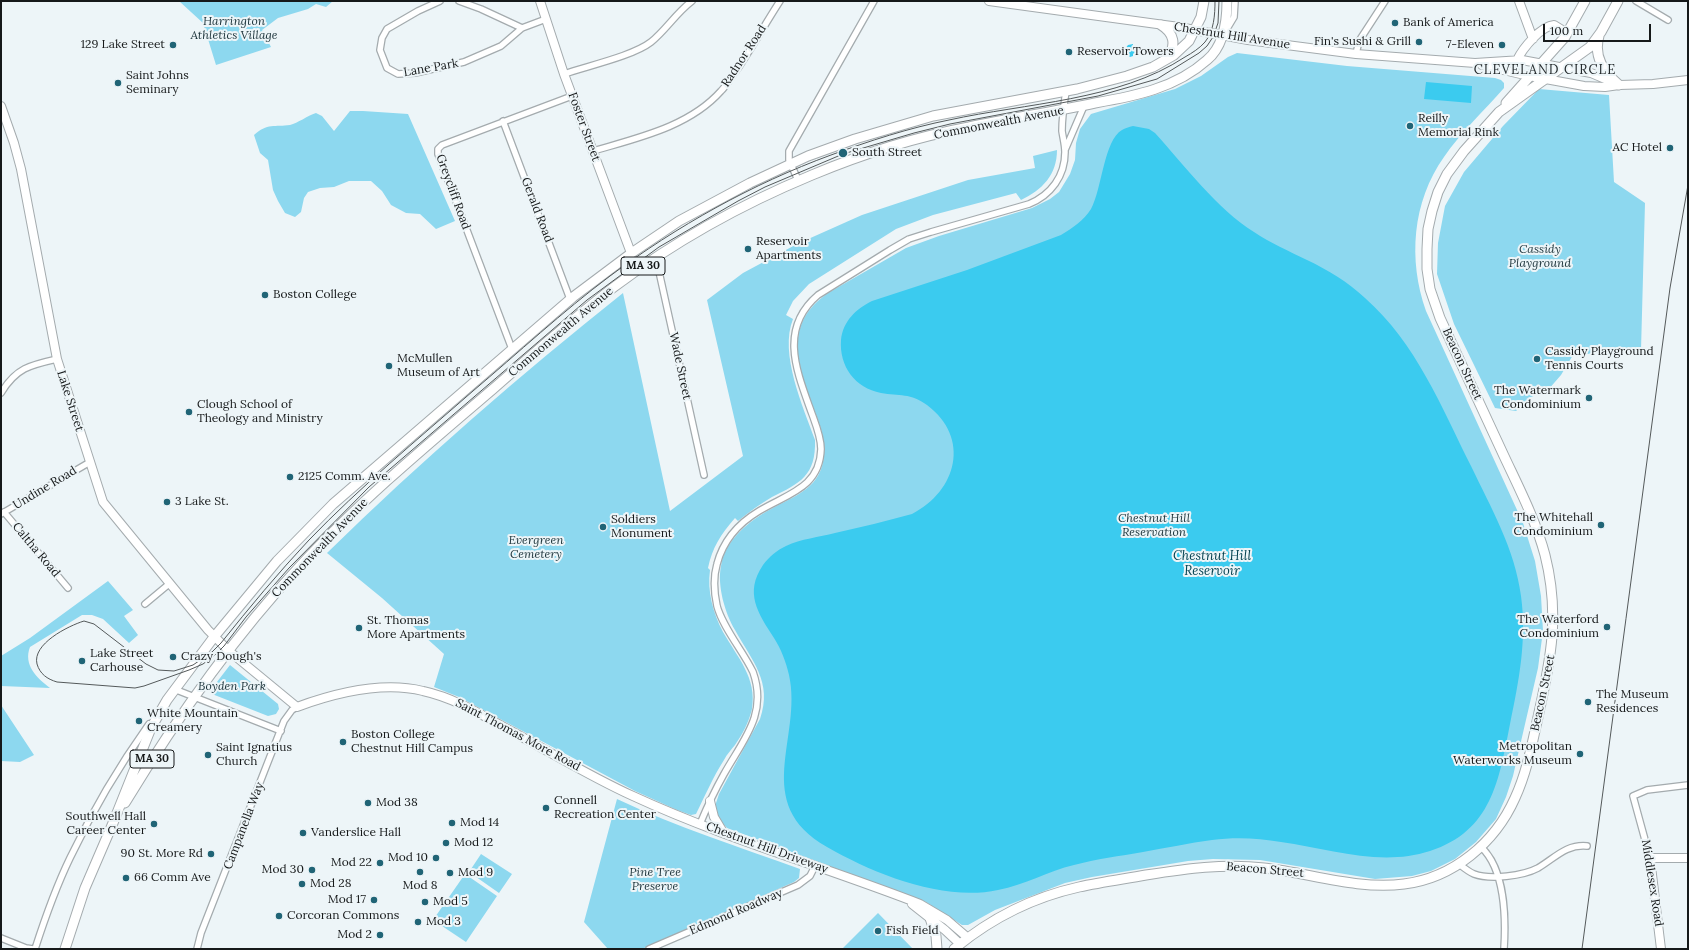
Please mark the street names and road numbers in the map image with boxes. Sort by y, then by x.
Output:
street label: Chestnut Hill Avenue [1173,20,1291,52]
street label: Radnor Road [719,22,769,90]
street label: Lane Park [403,56,459,80]
street label: Foster Street [565,90,603,164]
street label: Commonwealth Avenue [933,103,1065,143]
street label: Greycliff Road [433,152,473,232]
street label: Gerald Road [518,176,556,244]
road number: MA 30 [621,257,665,275]
street label: Commonwealth Avenue [506,284,616,380]
street label: Beacon Street [1439,326,1485,402]
street label: Wade Street [666,331,694,401]
street label: Lake Street [53,369,87,433]
street label: Undine Road [11,463,79,513]
street label: Commonwealth Avenue [269,495,371,601]
street label: Caltha Road [9,520,63,580]
street label: Beacon Street [1528,653,1558,733]
street label: Saint Thomas More Road [453,696,583,774]
road number: MA 30 [130,750,174,768]
street label: Campanella Way [221,780,267,872]
street label: Chestnut Hill Driveway [704,819,830,877]
street label: Middlesex Road [1638,838,1666,928]
street label: Beacon Street [1226,859,1304,881]
street label: Edmond Roadway [687,886,785,938]

